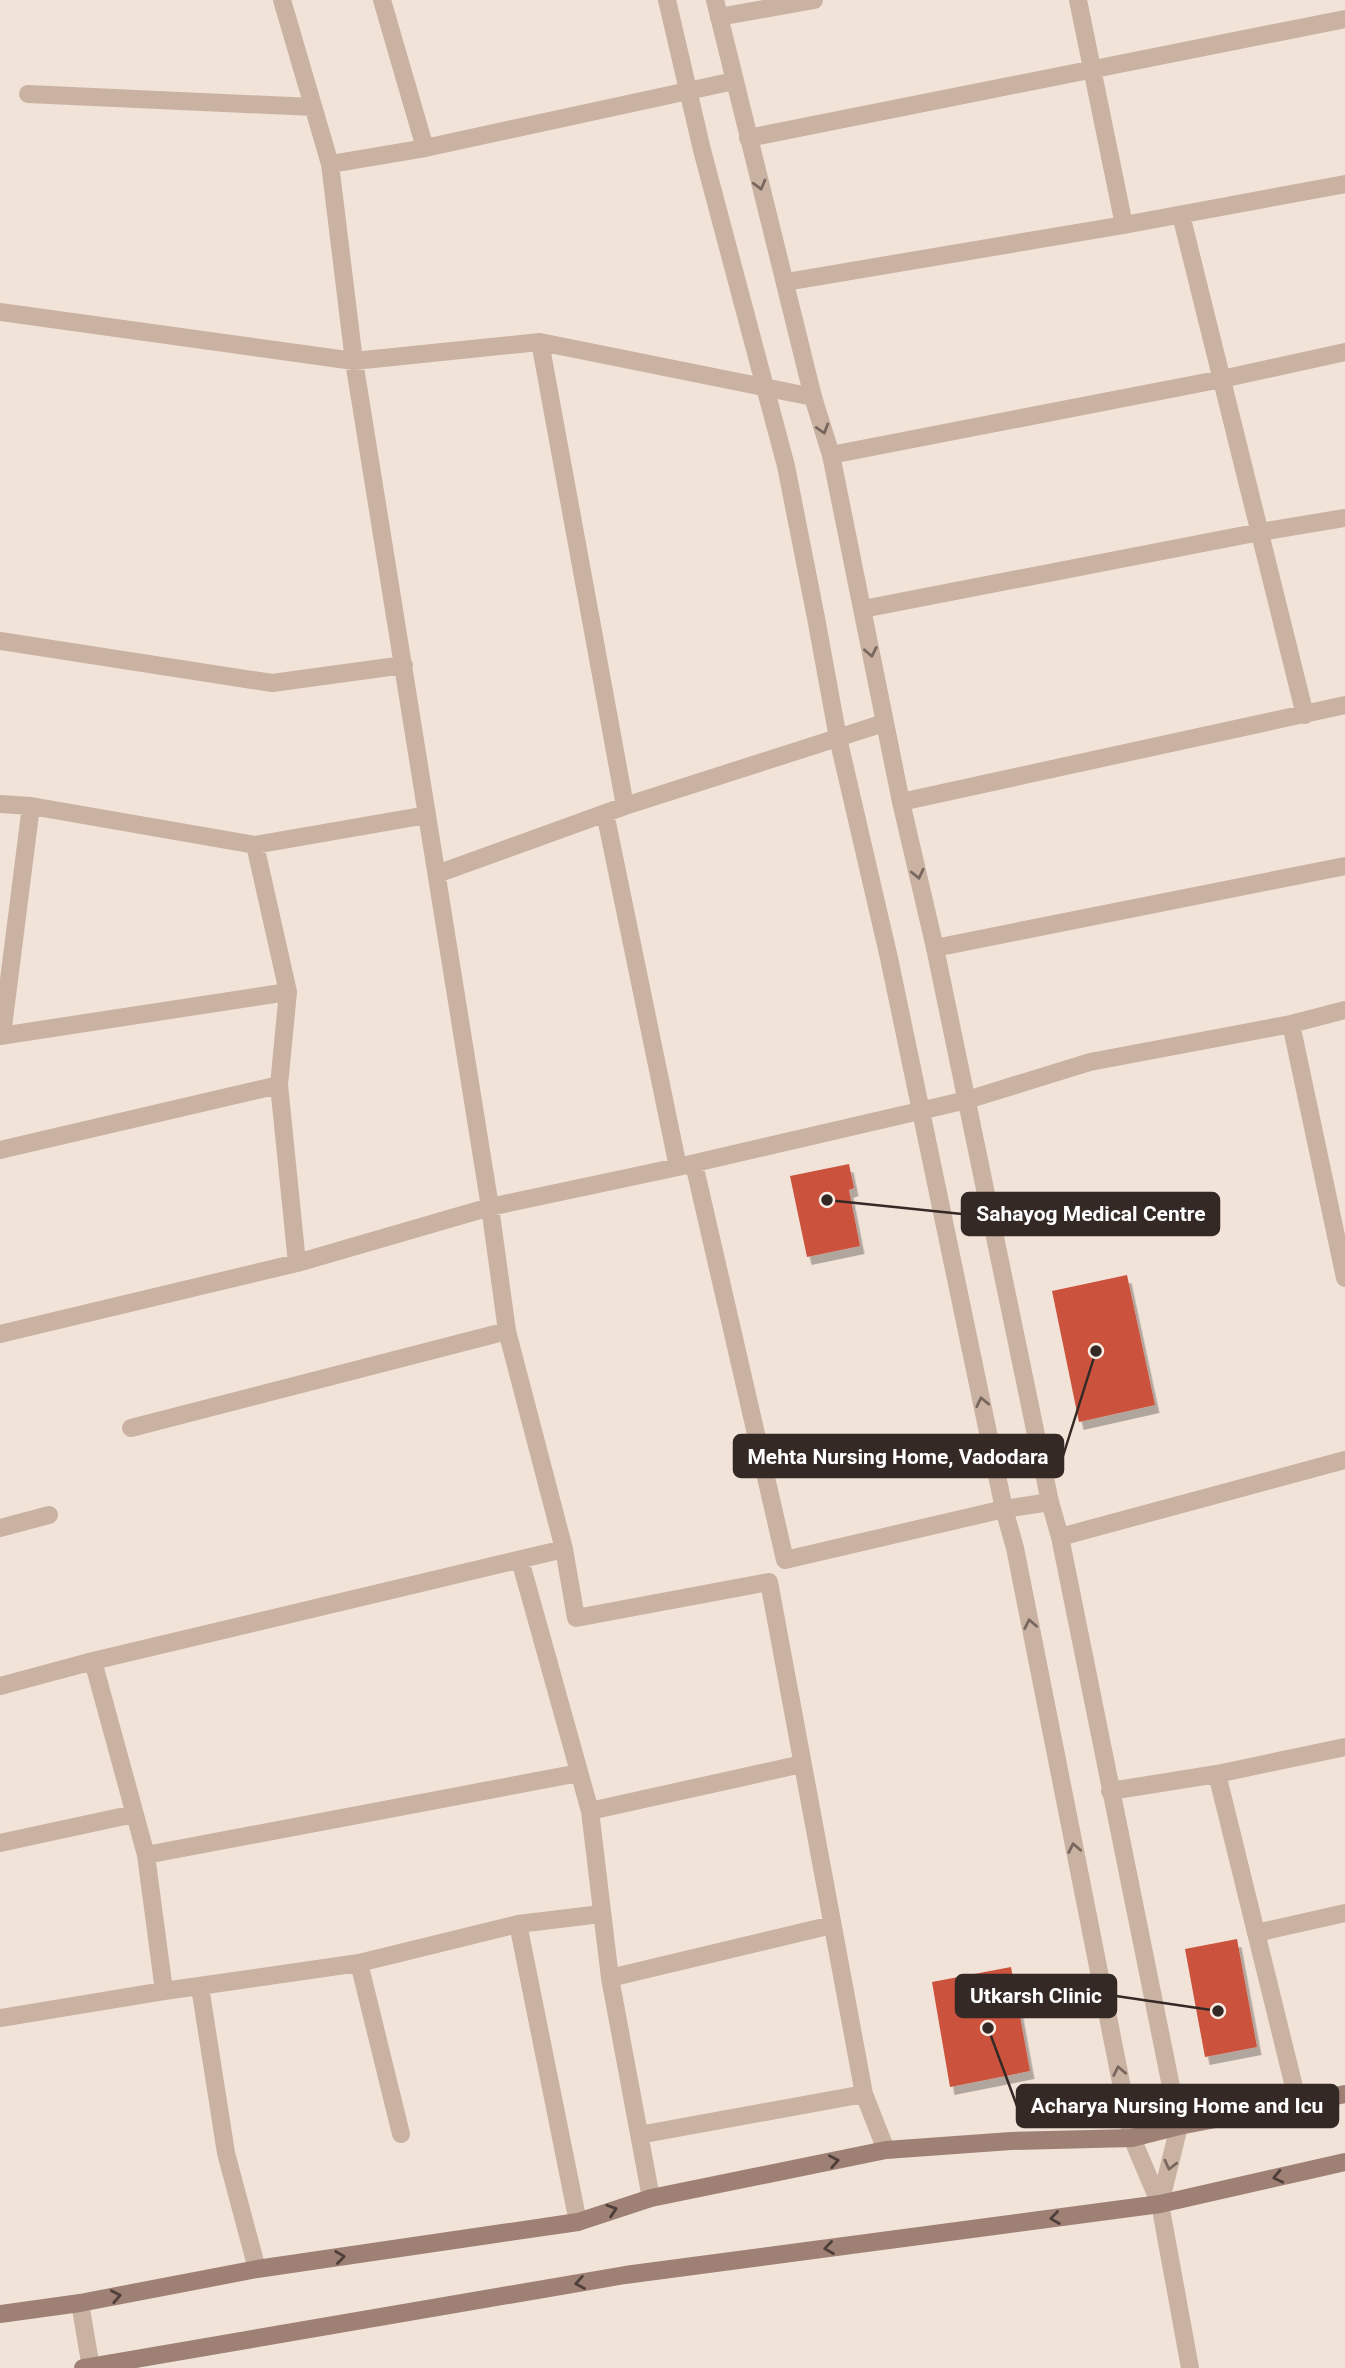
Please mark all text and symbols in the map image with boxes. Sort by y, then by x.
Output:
one-way arrow [752,179,767,191]
one-way arrow [815,423,830,435]
one-way arrow [862,646,877,658]
one-way arrow [910,868,924,880]
callout: Sahayog Medical Centre [962,1193,1219,1235]
text: Sahayog Medical Centre [976,1202,1206,1226]
one-way arrow [975,1396,990,1408]
callout: Mehta Nursing Home, Vadodara [734,1435,1063,1477]
text: Mehta Nursing Home, Vadodara [747,1445,1049,1469]
one-way arrow [1023,1619,1038,1631]
one-way arrow [1068,1842,1083,1854]
callout: Utkarsh Clinic [956,1975,1116,2017]
text: Utkarsh Clinic [970,1984,1102,2008]
one-way arrow [1112,2065,1127,2077]
callout: Acharya Nursing Home and Icu [1017,2085,1338,2127]
text: Acharya Nursing Home and Icu [1031,2094,1323,2118]
one-way arrow [828,2154,840,2169]
one-way arrow [1164,2159,1178,2171]
one-way arrow [1272,2169,1284,2184]
one-way arrow [605,2204,618,2218]
one-way arrow [1049,2211,1061,2226]
one-way arrow [824,2241,835,2256]
one-way arrow [334,2250,346,2265]
one-way arrow [574,2275,586,2290]
one-way arrow [110,2289,122,2304]

